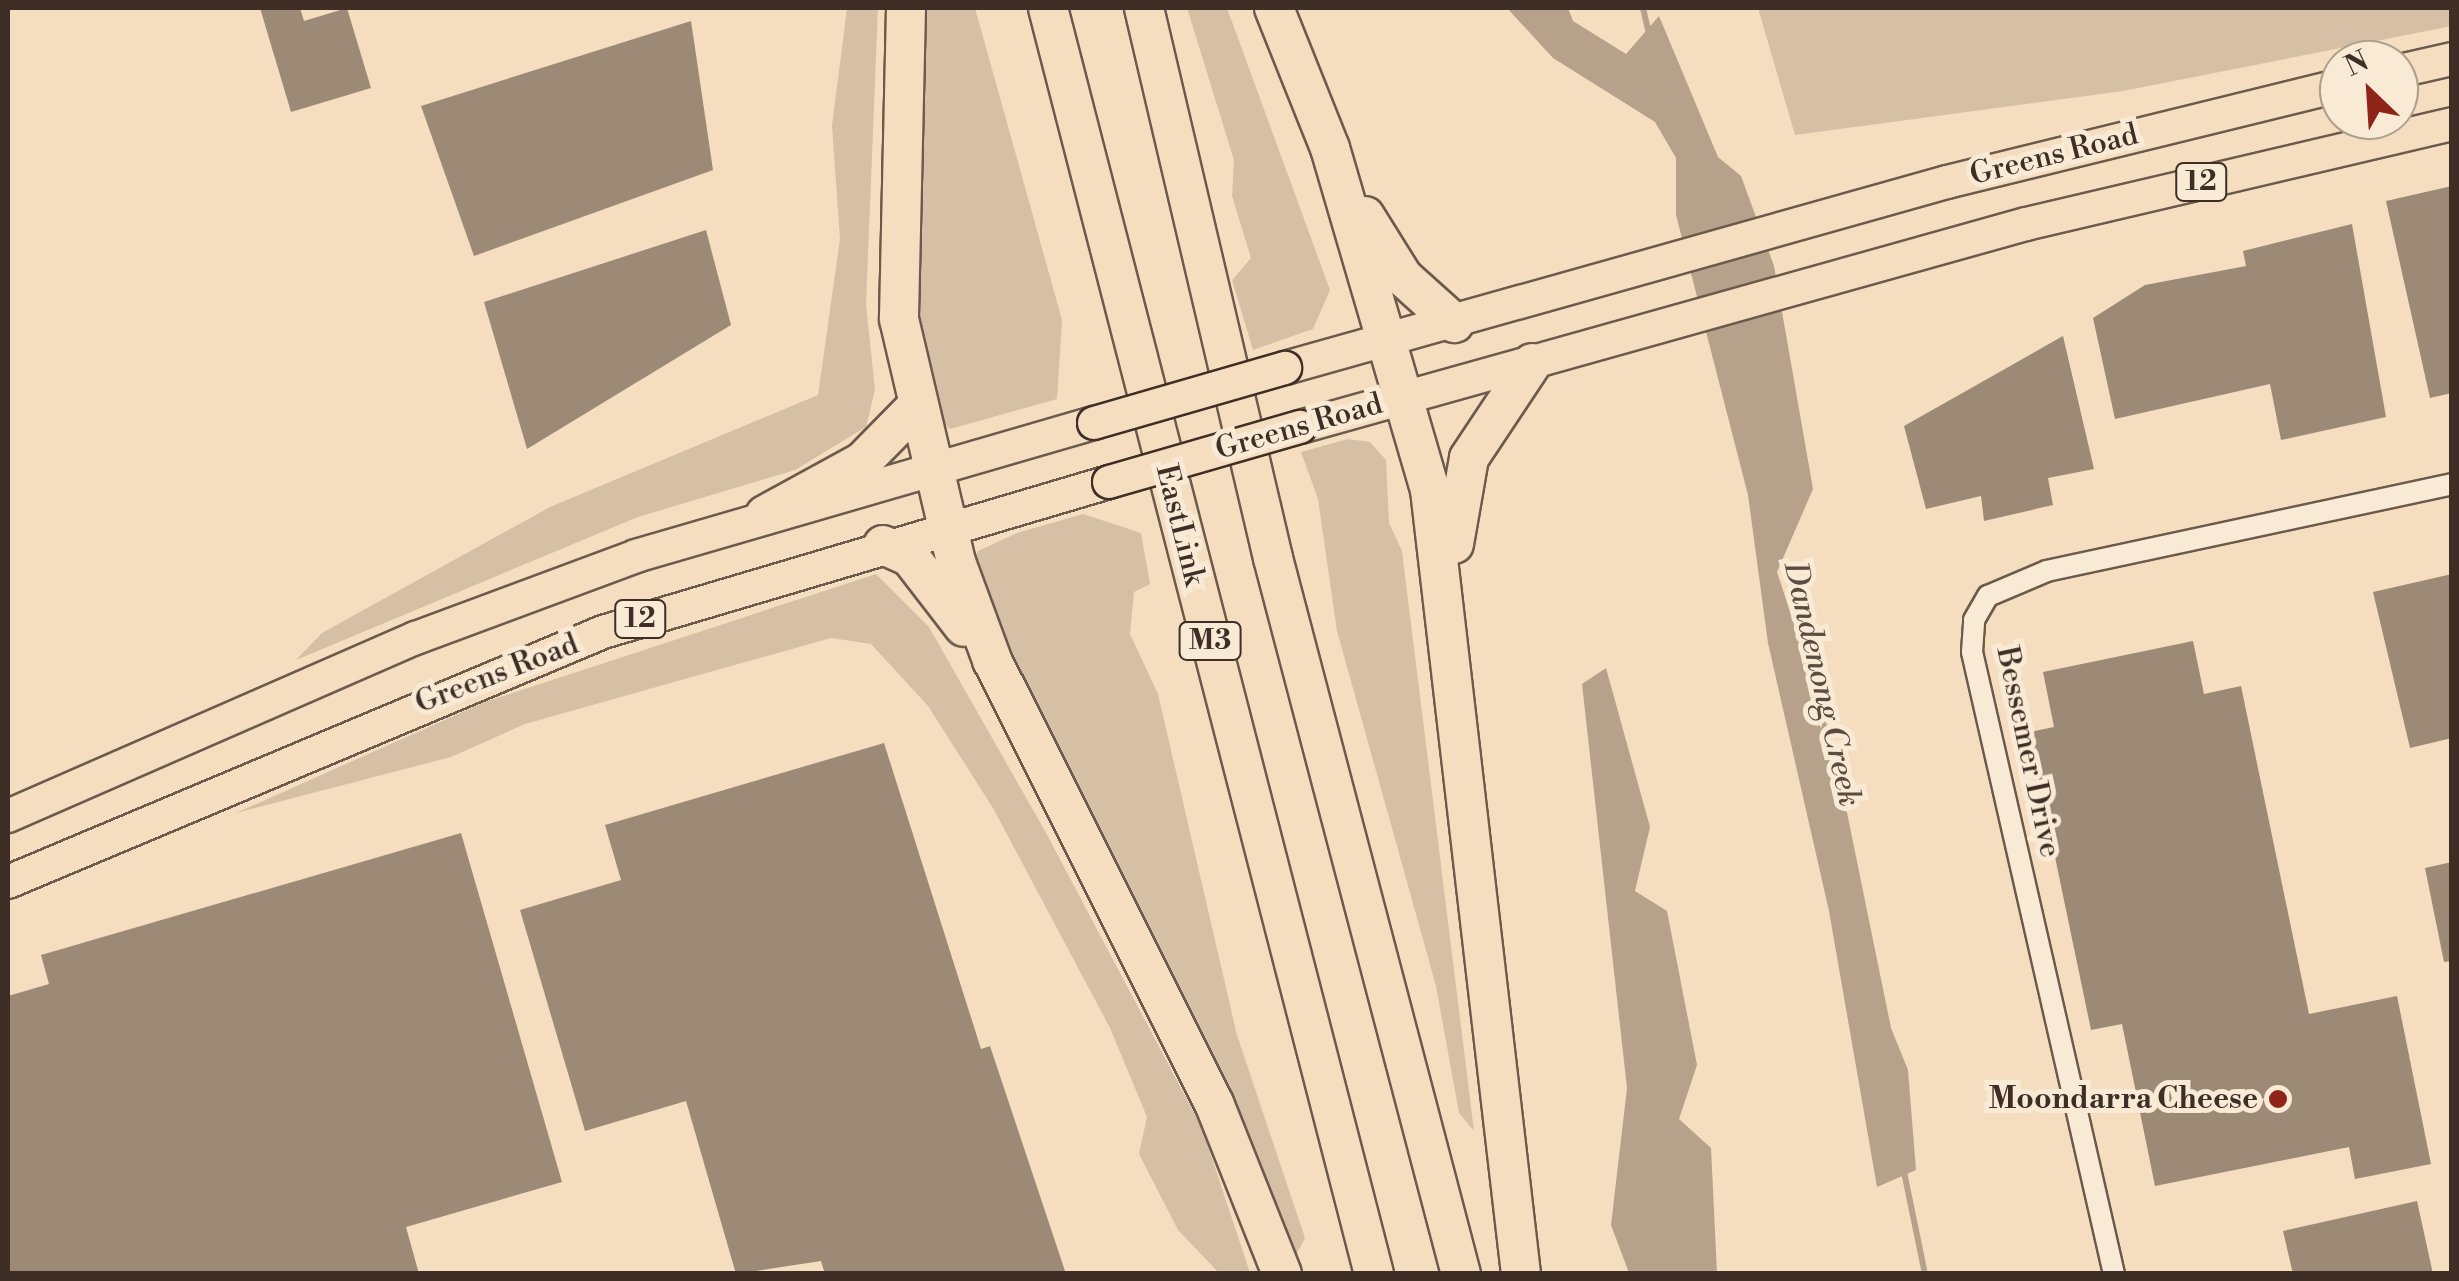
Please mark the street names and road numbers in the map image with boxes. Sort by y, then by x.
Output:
street label: Greens Road [1966,117,2142,193]
road number: 12 [2174,159,2228,205]
street label: Greens Road [1211,386,1387,468]
street label: EastLink [1148,461,1212,589]
road number: 12 [612,596,668,642]
road number: M3 [1178,618,1242,664]
street label: Greens Road [410,626,584,722]
street label: Bessemer Drive [1988,643,2068,861]

